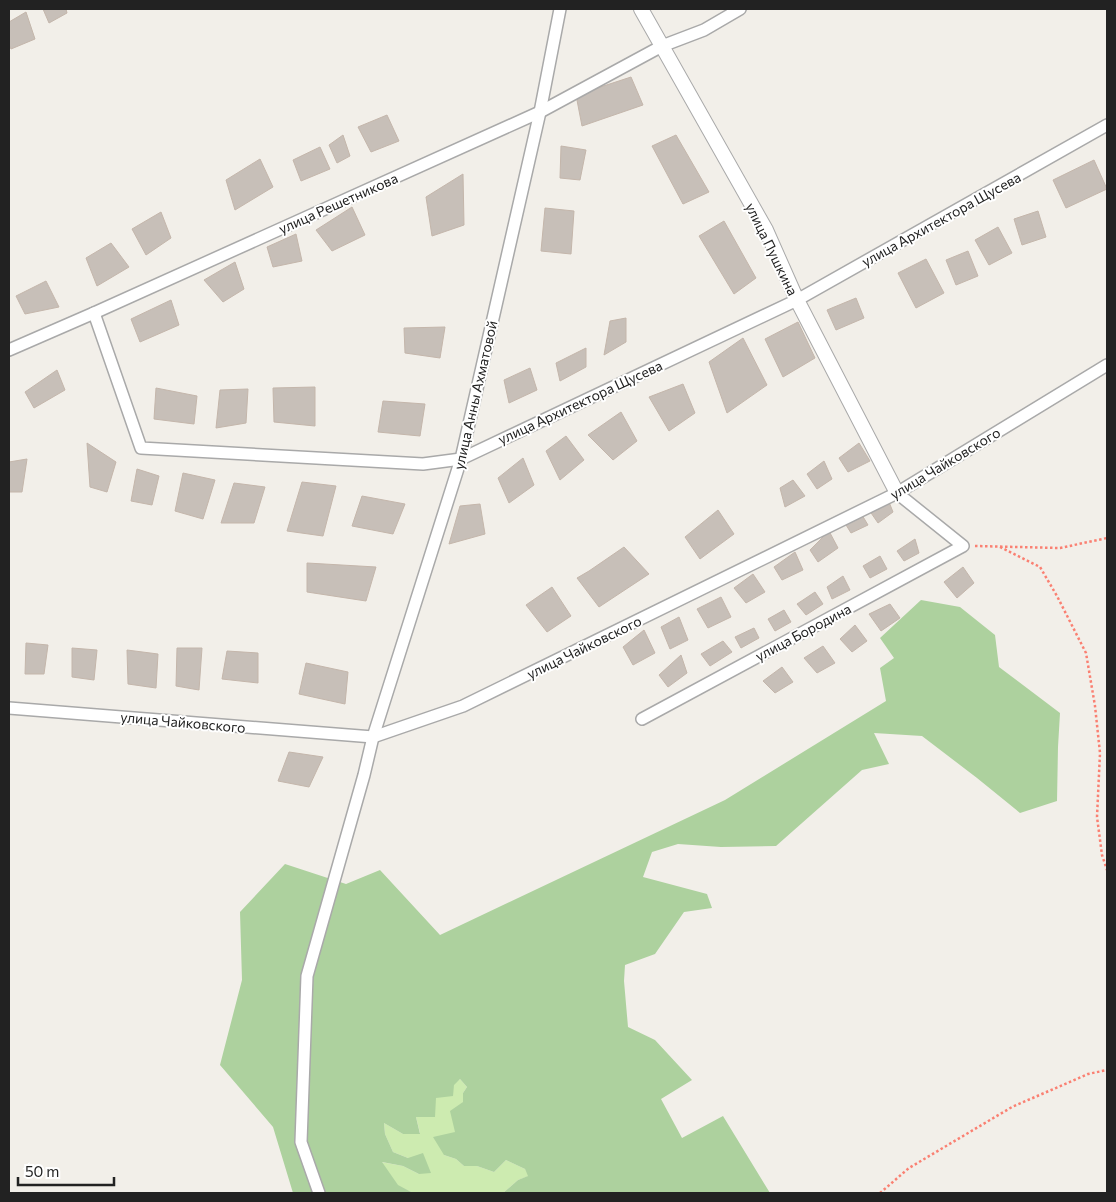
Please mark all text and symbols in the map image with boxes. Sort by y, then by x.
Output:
street label: улица Архитектора Щусева [858,168,1024,270]
street label: улица Решетникова [276,169,400,237]
street label: улица Пушкина [742,200,802,298]
street label: улица Анны Ахматовой [450,319,500,471]
street label: улица Архитектора Щусева [495,356,665,448]
street label: улица Чайковского [887,423,1003,503]
street label: улица Бородина [752,600,854,664]
street label: улица Чайковского [524,612,644,682]
street label: улица Чайковского [120,708,246,736]
scale bar [18,1154,114,1186]
text: 50 m [25,1162,59,1180]

